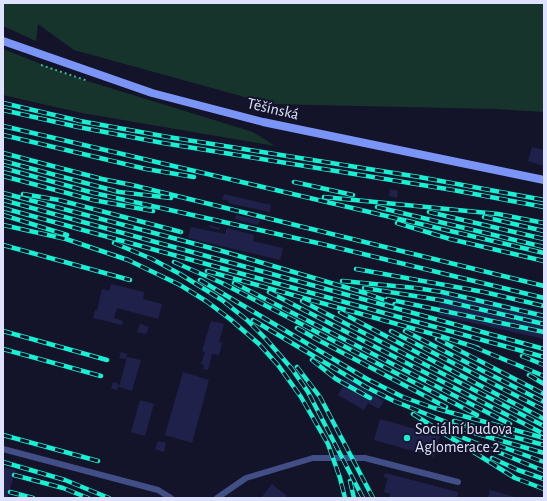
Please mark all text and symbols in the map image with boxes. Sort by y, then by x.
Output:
street label: Těšínská [245,94,301,124]
place label: Sociální budova Aglomerace 2 [415,419,512,457]
marker: Sociální budova Aglomerace 2 [402,433,412,443]

